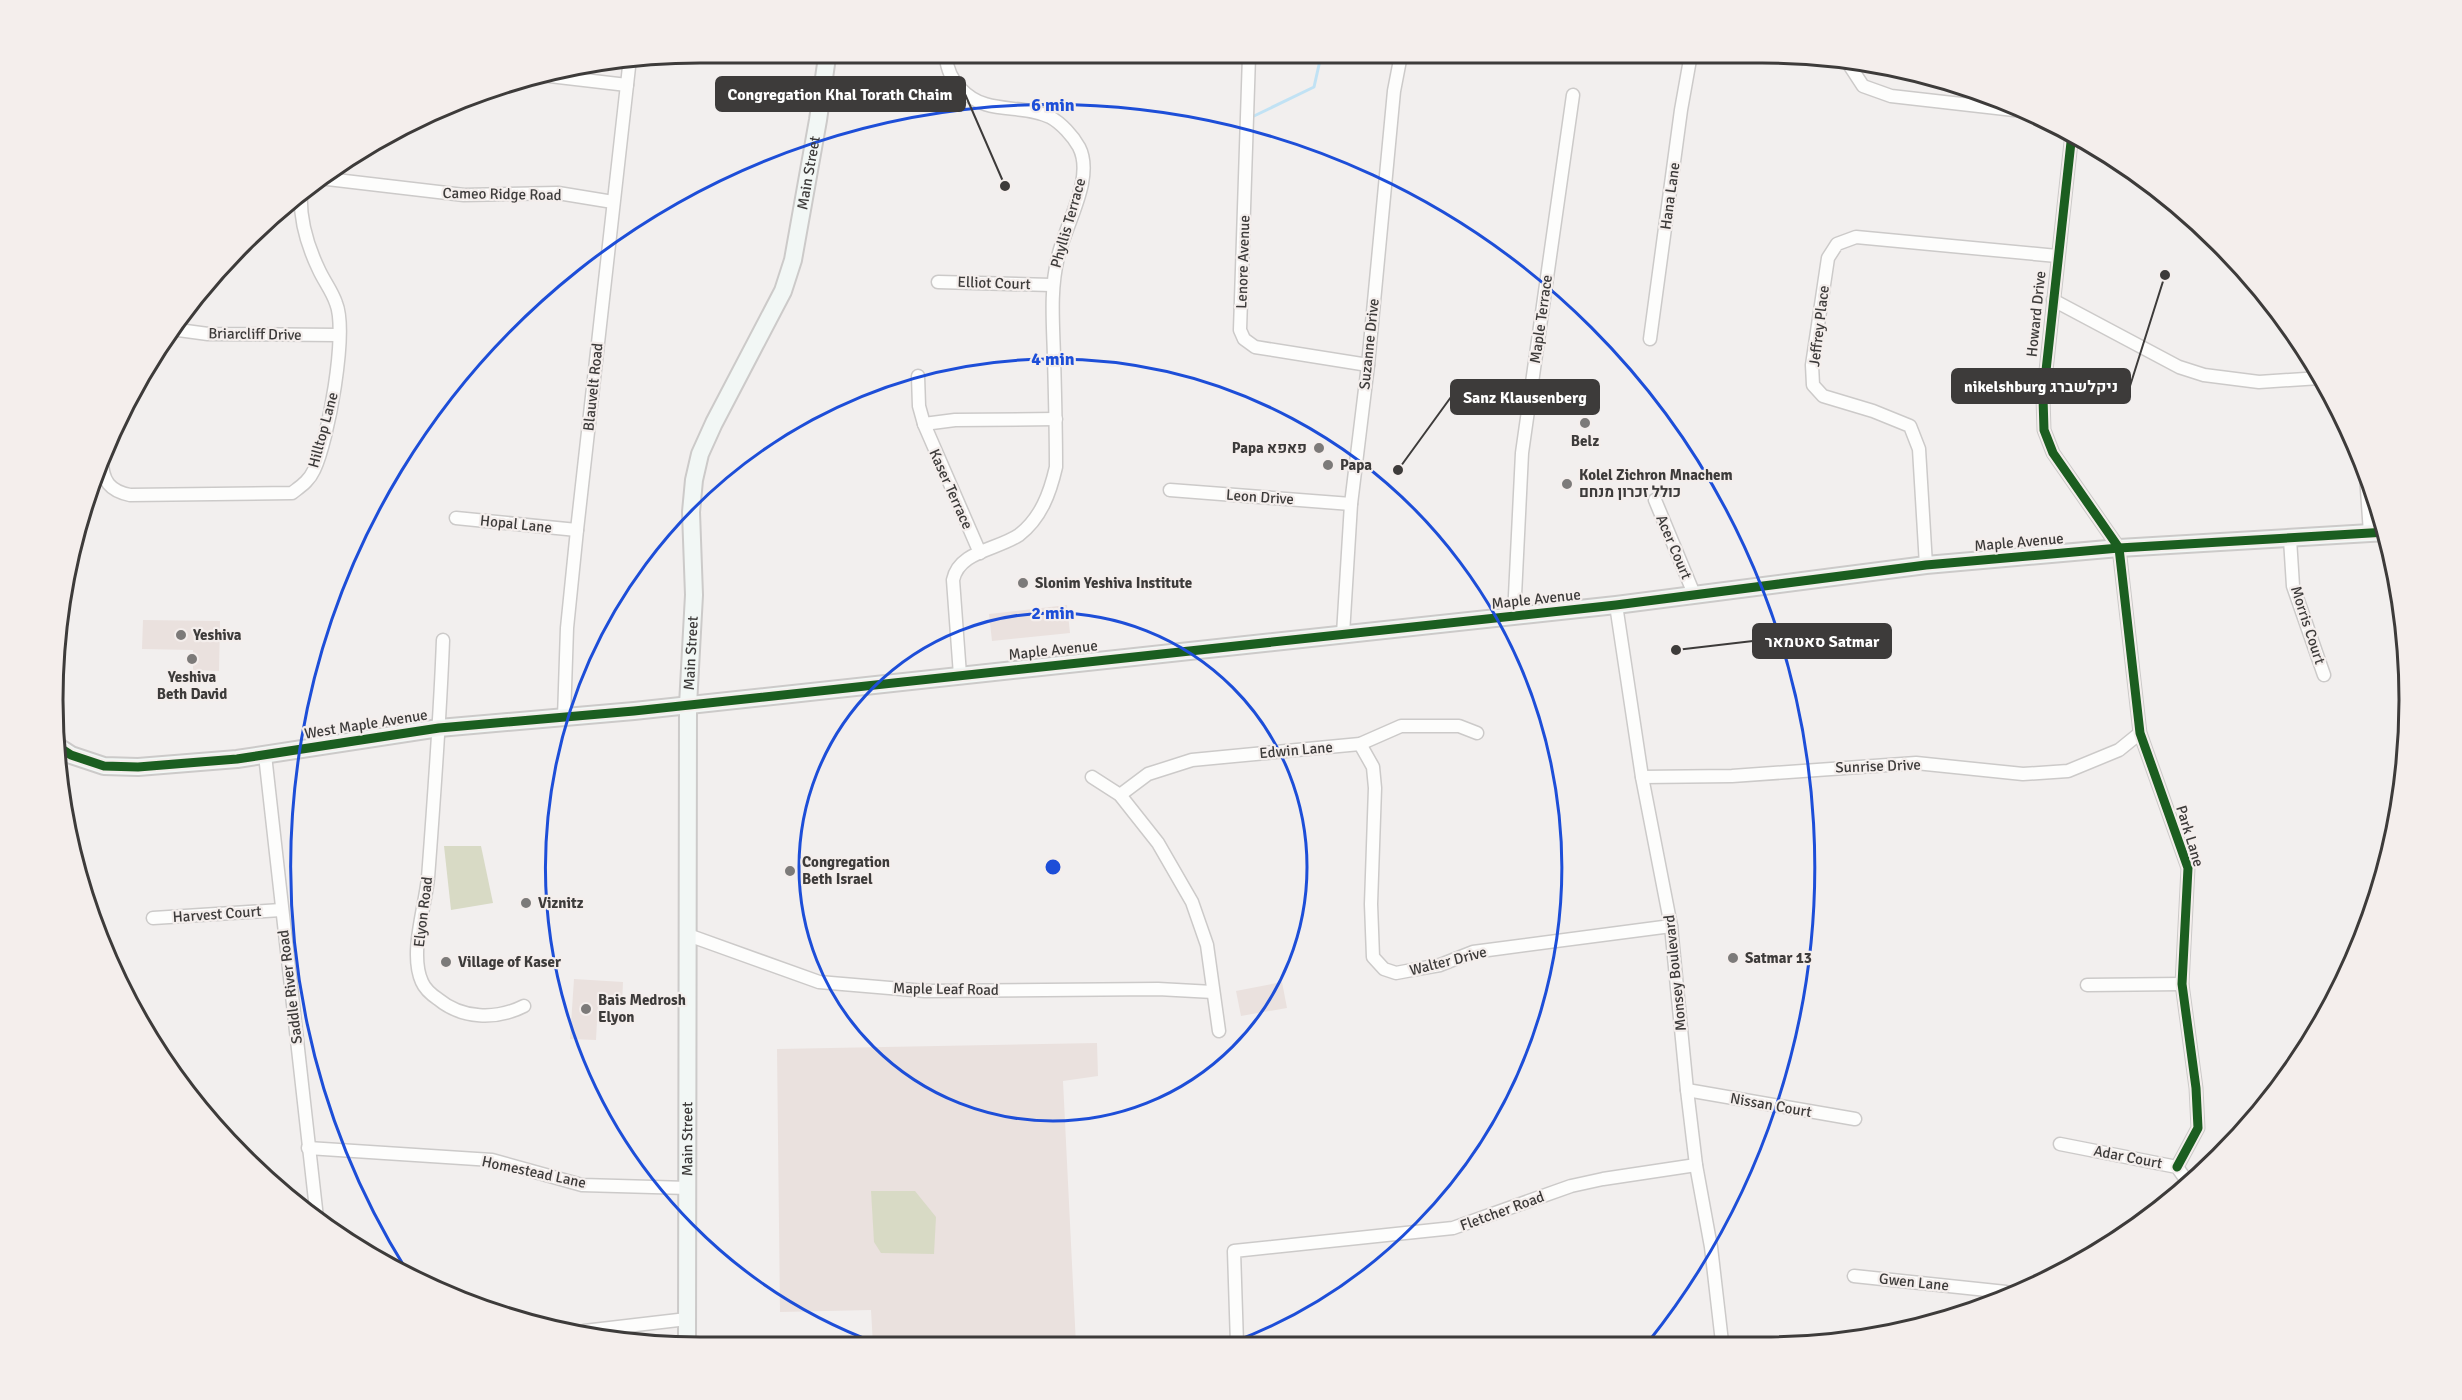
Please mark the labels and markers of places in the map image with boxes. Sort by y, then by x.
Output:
callout: Congregation Khal Torath Chaim [716,77,965,111]
callout: nikelshburg ניקלשברג [1952,369,2130,403]
callout: Sanz Klausenberg [1451,380,1599,414]
marker: Belz [1578,416,1592,430]
place label: Belz [1571,432,1599,450]
place label: Papa פאפא [1232,439,1307,457]
marker: Papa פאפא [1312,441,1326,455]
place label: Papa [1340,456,1372,474]
marker: Papa [1321,458,1335,472]
place label: Kolel Zichron Mnachem כולל זכרון מנחם [1579,466,1733,501]
marker: Kolel Zichron Mnachem כולל זכרון מנחם [1560,477,1574,491]
place label: Slonim Yeshiva Institute [1035,574,1192,592]
marker: Slonim Yeshiva Institute [1016,576,1030,590]
callout: סאטמאר Satmar [1753,624,1891,658]
place label: Yeshiva [192,626,242,644]
marker: Yeshiva [174,628,188,642]
marker: Yeshiva Beth David [185,652,199,666]
place label: Yeshiva Beth David [157,668,227,703]
place label: Congregation Beth Israel [802,853,890,888]
centre of rings [1043,857,1063,877]
marker: Congregation Beth Israel [783,864,797,878]
place label: Viznitz [538,894,584,912]
marker: Viznitz [519,896,533,910]
place label: Satmar 13 [1745,949,1812,967]
marker: Satmar 13 [1726,951,1740,965]
place label: Village of Kaser [458,953,561,971]
marker: Village of Kaser [439,955,453,969]
place label: Bais Medrosh Elyon [598,991,686,1026]
marker: Bais Medrosh Elyon [579,1002,593,1016]

